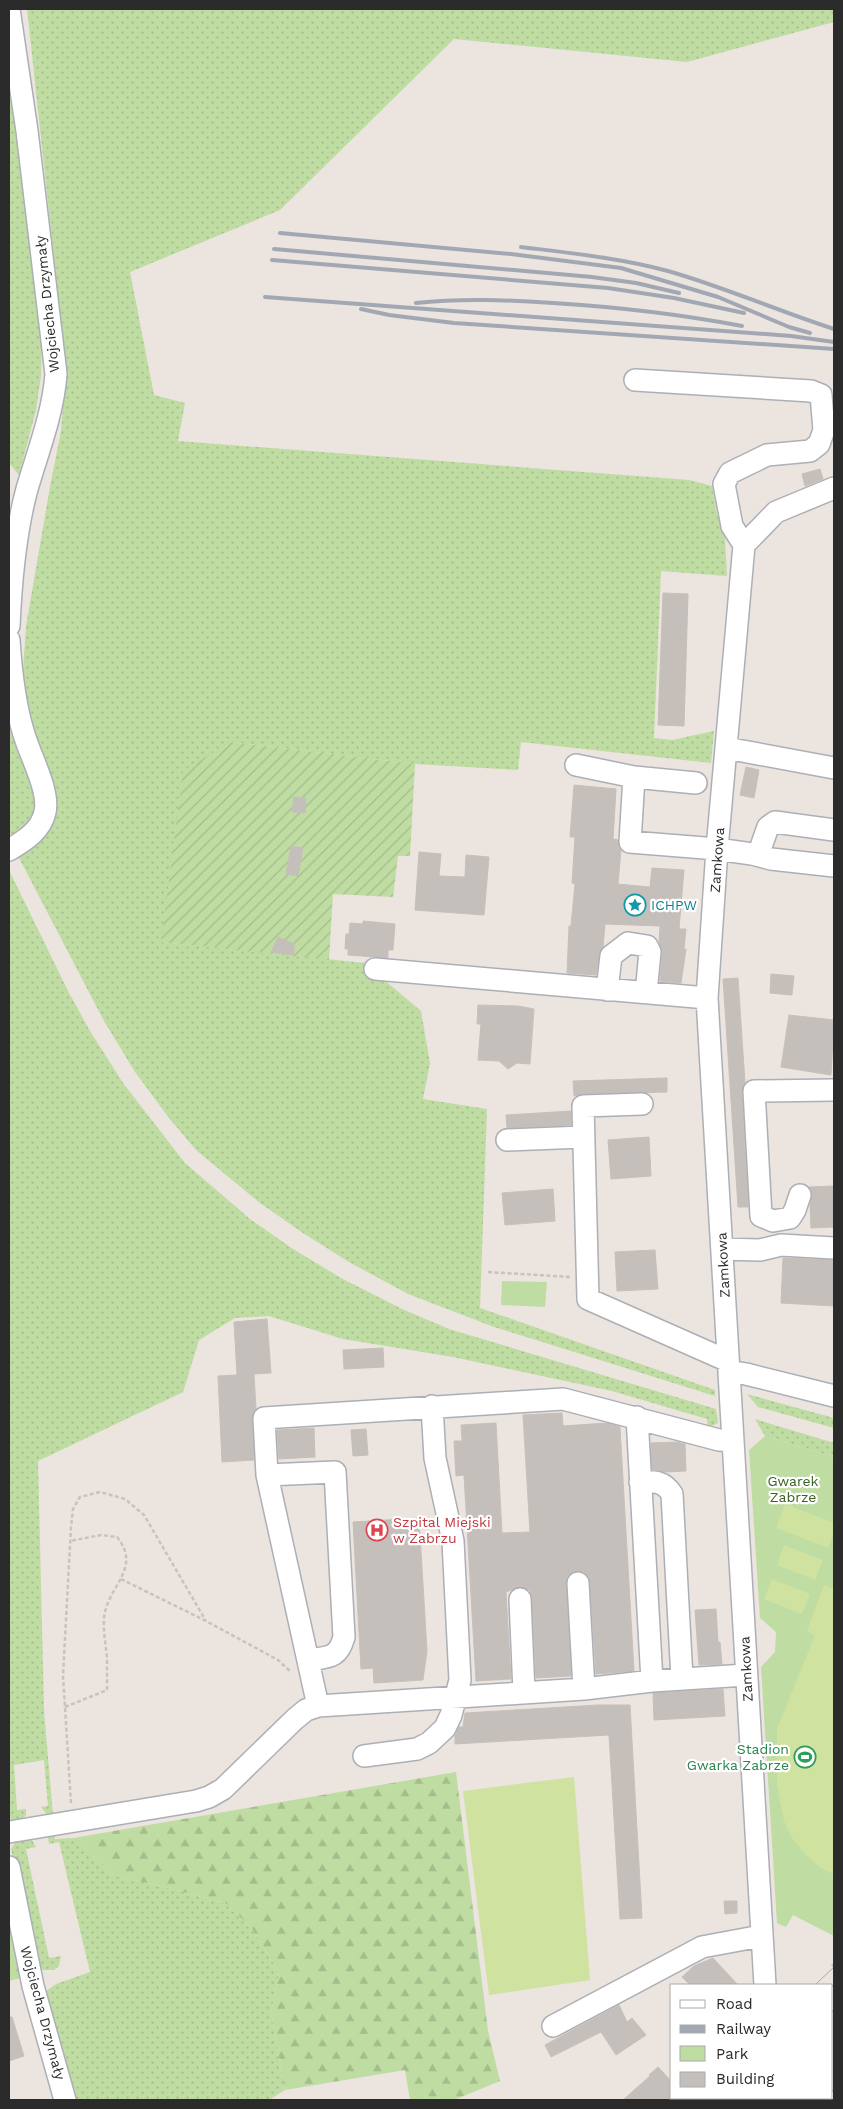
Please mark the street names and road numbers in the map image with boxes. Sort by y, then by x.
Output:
street label: Wojciecha Drzymały [32,234,62,373]
street label: Zamkowa [707,827,727,893]
street label: Zamkowa [713,1232,733,1298]
street label: Zamkowa [736,1636,756,1702]
street label: Wojciecha Drzymały [17,1944,69,2082]

